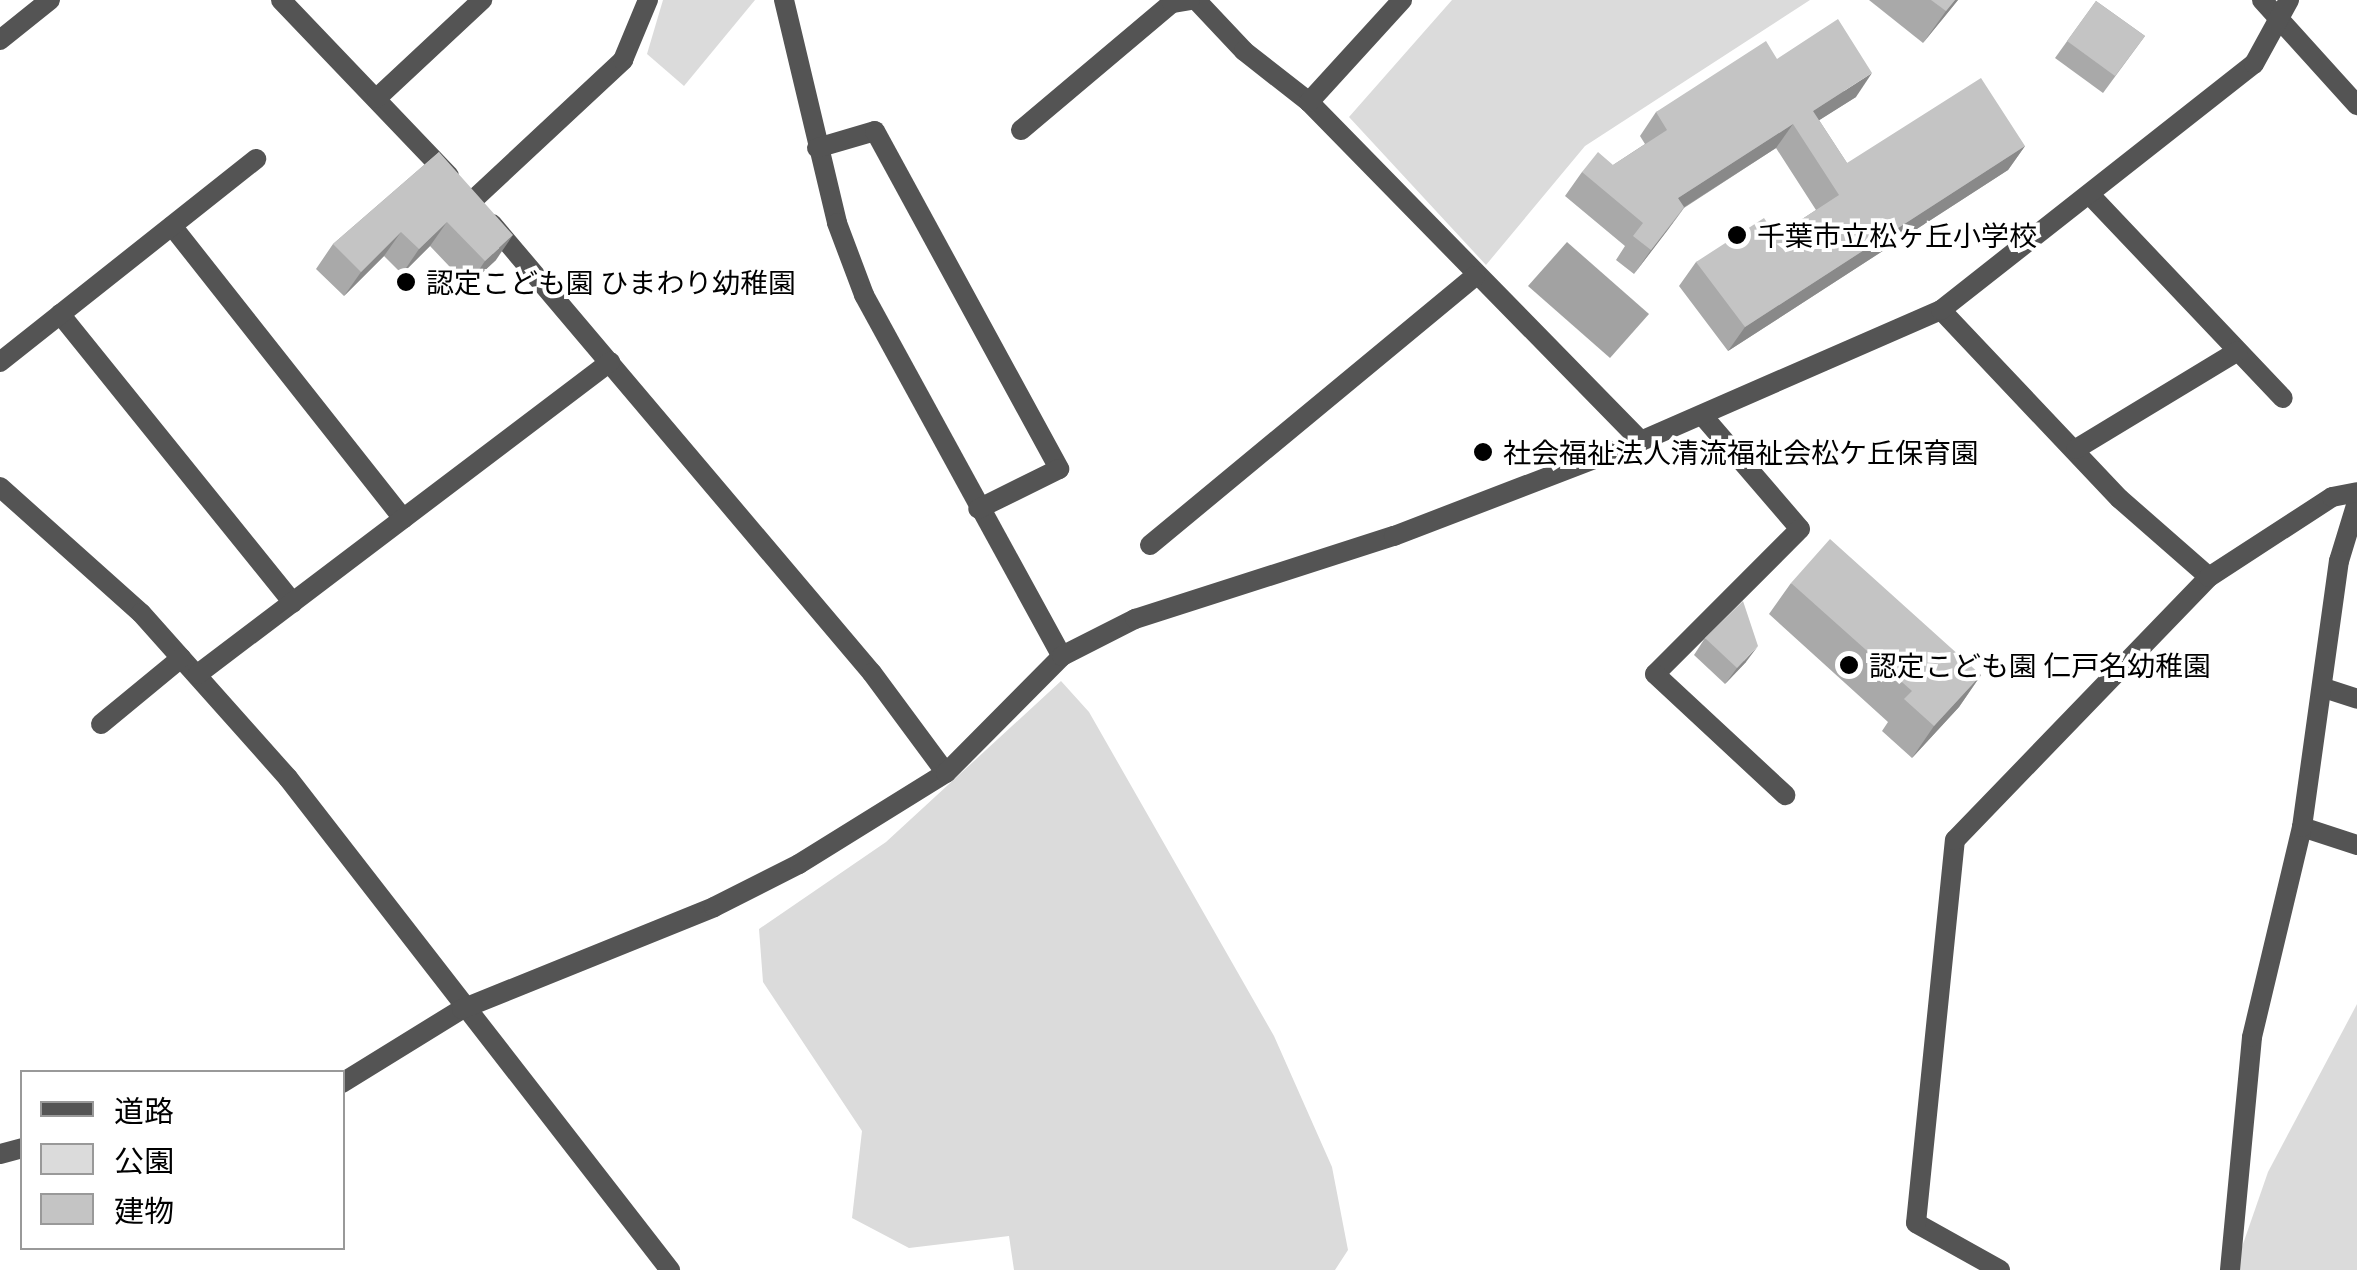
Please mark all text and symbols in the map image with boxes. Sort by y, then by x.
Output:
place label: 千葉市立松ヶ丘小学校 [1757,218,2037,252]
marker: 千葉市立松ヶ丘小学校 [1726,224,1748,246]
place label: 認定こども園 ひまわり幼稚園 [426,265,796,299]
marker: 認定こども園 ひまわり幼稚園 [395,271,417,293]
place label: 社会福祉法人清流福祉会松ケ丘保育園 [1503,435,1979,469]
marker: 社会福祉法人清流福祉会松ケ丘保育園 [1472,441,1494,463]
place label: 認定こども園 仁戸名幼稚園 [1869,648,2211,682]
marker: 認定こども園 仁戸名幼稚園 [1838,654,1860,676]
legend [20,1070,345,1250]
text: 道路 [114,1092,174,1128]
text: 公園 [114,1142,174,1178]
text: 建物 [114,1192,174,1228]

